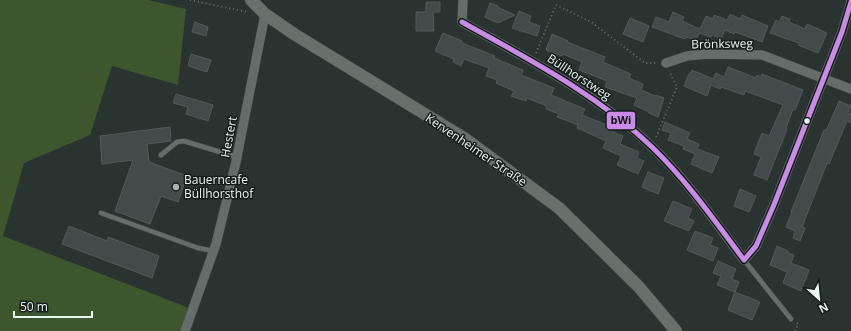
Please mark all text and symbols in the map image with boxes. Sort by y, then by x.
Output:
street label: Brönksweg [691,34,754,53]
street label: Büllhorstweg [544,50,615,104]
street label: Kervenheimer Straße [422,109,530,190]
line badge: bWi [606,111,636,130]
text: bWi [611,112,631,127]
street label: Hestert [216,115,241,159]
unlabelled marker [802,116,812,126]
place label: Bauerncafe Büllhorsthof [184,171,254,202]
marker: Bauerncafe Büllhorsthof [171,182,181,192]
north arrow [799,279,839,319]
scale bar [14,293,92,319]
text: 50 m [20,298,48,315]
text: N [816,300,831,317]

